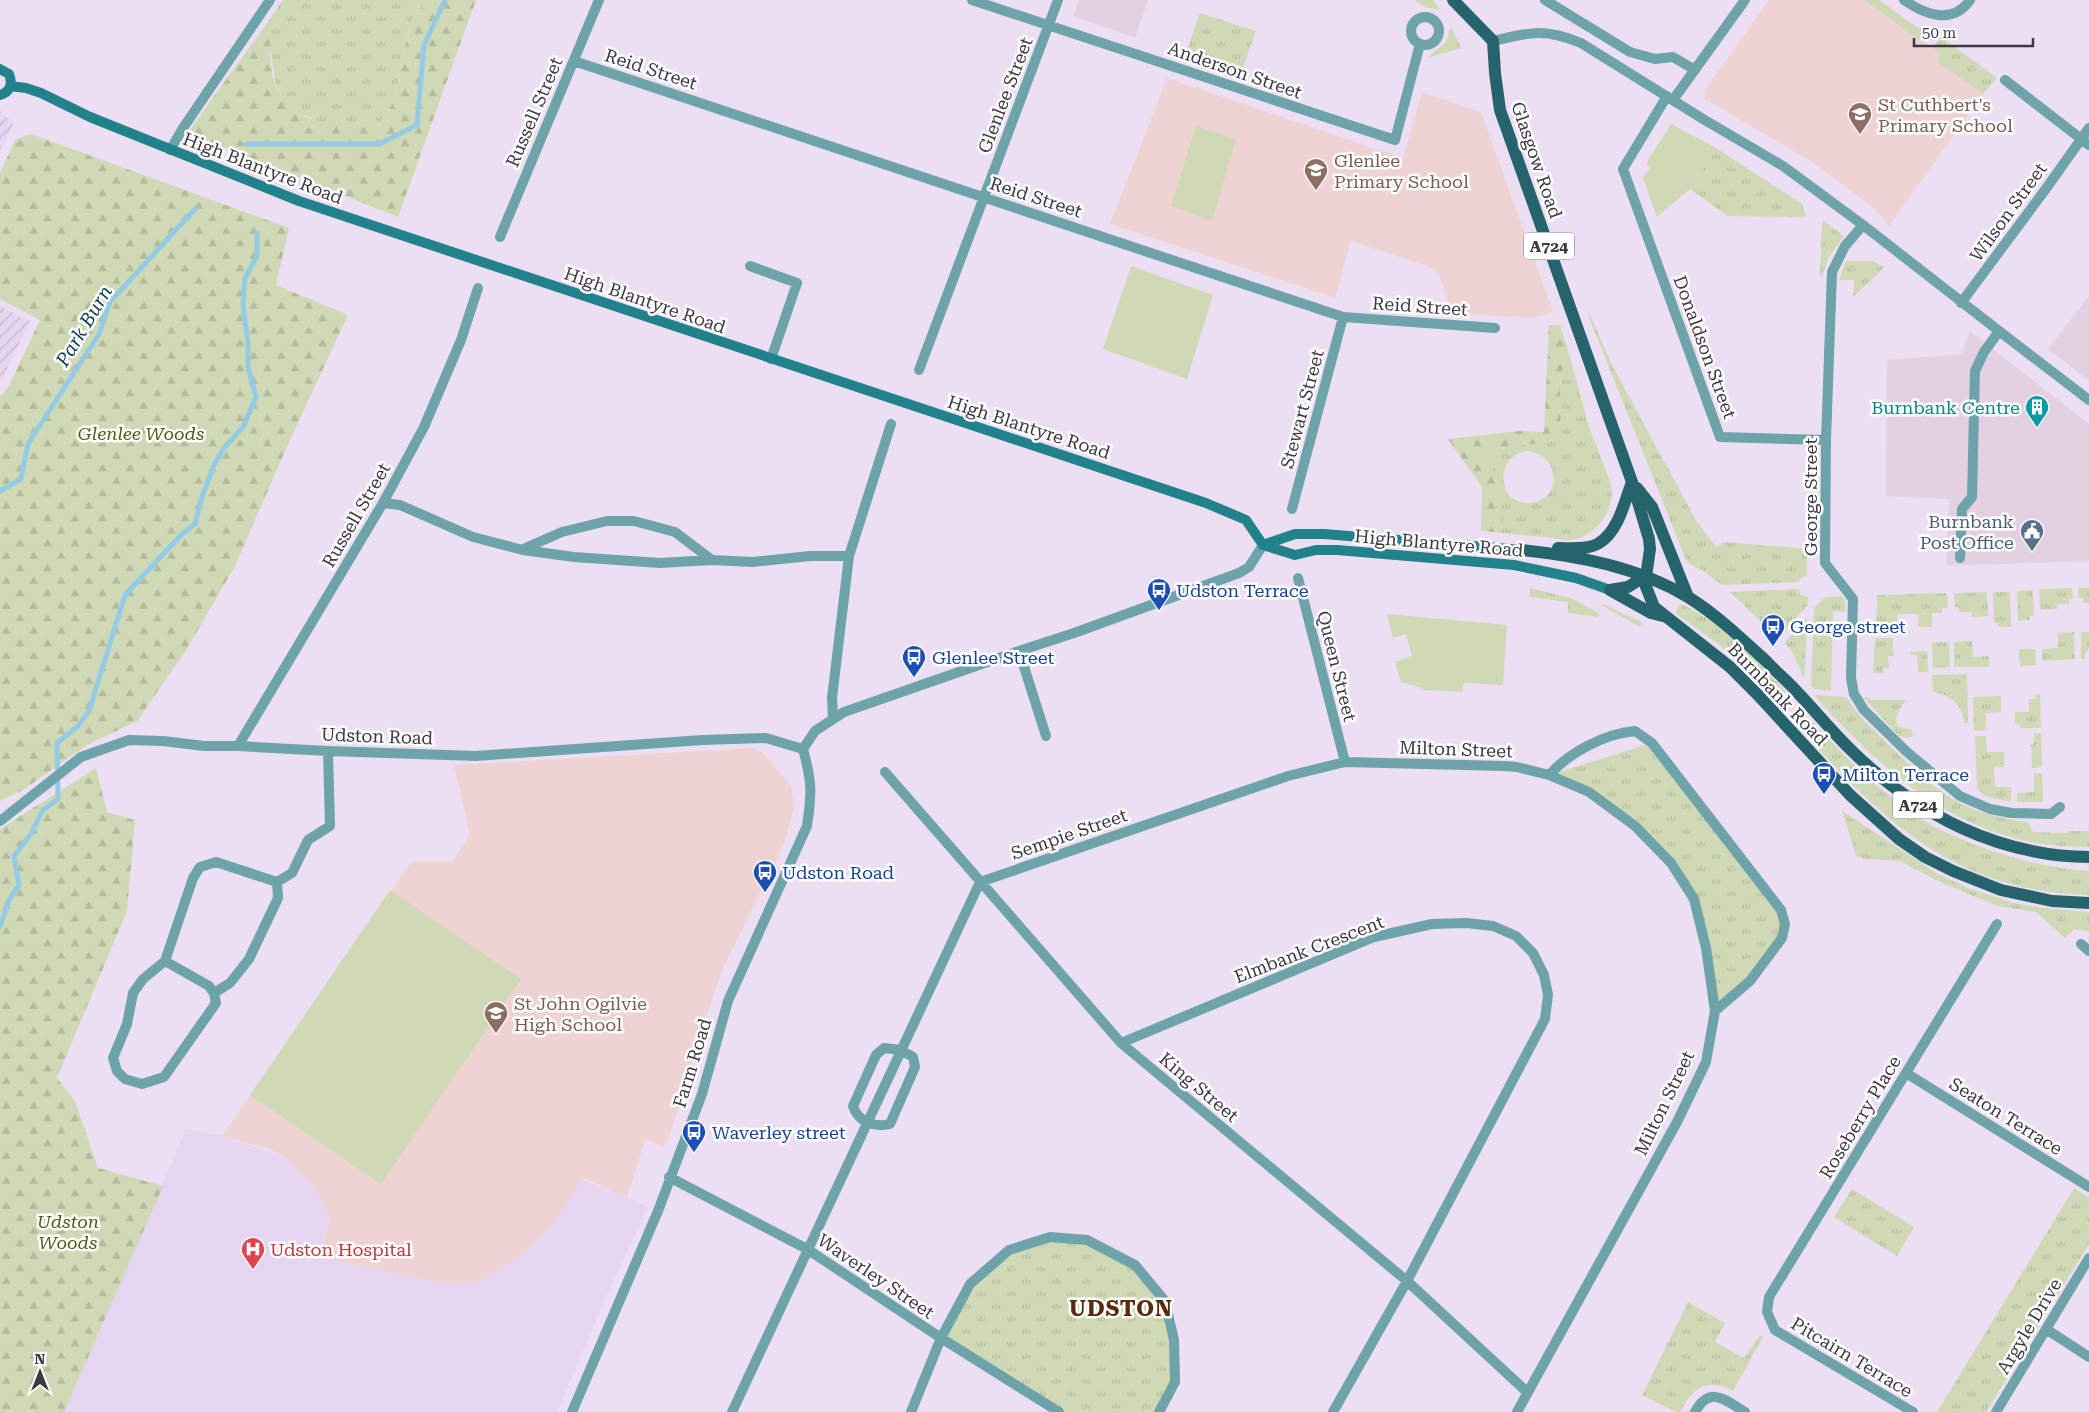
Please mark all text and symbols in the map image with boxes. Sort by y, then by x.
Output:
scale bar [1914,15,2033,47]
text: 50 m [1922,24,1957,42]
street label: Glenlee Street [973,34,1037,156]
street label: Anderson Street [1165,37,1305,103]
street label: Reid Street [602,44,700,94]
street label: Russell Street [501,54,567,170]
place label: St Cuthbert's Primary School [1878,94,2013,136]
street label: Glasgow Road [1507,99,1567,221]
school or university icon: St Cuthbert's Primary School [1847,101,1873,135]
street label: High Blantyre Road [180,128,346,208]
place label: Glenlee Primary School [1334,150,1469,192]
school or university icon: Glenlee Primary School [1303,157,1329,191]
street label: Wilson Street [1965,158,2051,265]
street label: Reid Street [987,172,1085,222]
road number: A724 [1524,232,1574,260]
street label: High Blantyre Road [561,262,729,338]
street label: Donaldson Street [1669,273,1741,422]
water label: Park Burn [50,281,117,371]
street label: Reid Street [1372,292,1469,320]
street label: Stewart Street [1276,347,1328,471]
street label: High Blantyre Road [945,391,1113,463]
building icon: Burnbank Centre [2024,394,2050,428]
place label: Burnbank Centre [1871,397,2020,418]
park label: Glenlee Woods [78,423,204,444]
street label: George Street [1800,438,1821,556]
street label: Russell Street [318,459,395,571]
place label: Burnbank Post Office [1920,511,2014,553]
public building icon: Burnbank Post Office [2019,518,2045,552]
street label: High Blantyre Road [1354,525,1525,561]
bus stop icon: Udston Terrace [1146,577,1172,611]
place label: Udston Terrace [1176,580,1309,601]
street label: Queen Street [1313,609,1361,724]
bus stop icon: George street [1760,613,1786,647]
place label: George street [1790,616,1906,637]
street label: Burnbank Road [1724,638,1833,750]
bus stop icon: Glenlee Street [901,644,927,678]
place label: Glenlee Street [932,647,1055,668]
street label: Udston Road [321,724,434,748]
street label: Milton Street [1399,737,1514,761]
bus stop icon: Milton Terrace [1811,761,1837,795]
place label: Milton Terrace [1842,764,1969,785]
road number: A724 [1893,792,1943,818]
street label: Sempie Street [1008,804,1130,864]
bus stop icon: Udston Road [752,859,778,893]
place label: Udston Road [782,862,894,883]
street label: Elmbank Crescent [1231,911,1387,987]
place label: St John Ogilvie High School [514,993,647,1035]
school or university icon: St John Ogilvie High School [483,1000,509,1034]
street label: Farm Road [668,1015,716,1110]
street label: Milton Street [1630,1047,1699,1159]
street label: King Street [1155,1048,1243,1126]
street label: Roseberry Place [1815,1052,1905,1182]
street label: Seaton Terrace [1946,1073,2067,1159]
bus stop icon: Waverley street [681,1119,707,1153]
place label: Waverley street [712,1122,846,1143]
park label: Udston Woods [37,1211,99,1253]
street label: Waverley Street [814,1229,939,1323]
hospital icon: Udston Hospital [240,1236,266,1270]
place label: Udston Hospital [270,1239,412,1260]
street label: Argyle Drive [1992,1274,2066,1378]
district label: UDSTON [1069,1296,1173,1321]
street label: Pitcairn Terrace [1787,1312,1917,1402]
north arrow [15,1347,65,1397]
text: N [35,1351,46,1367]

